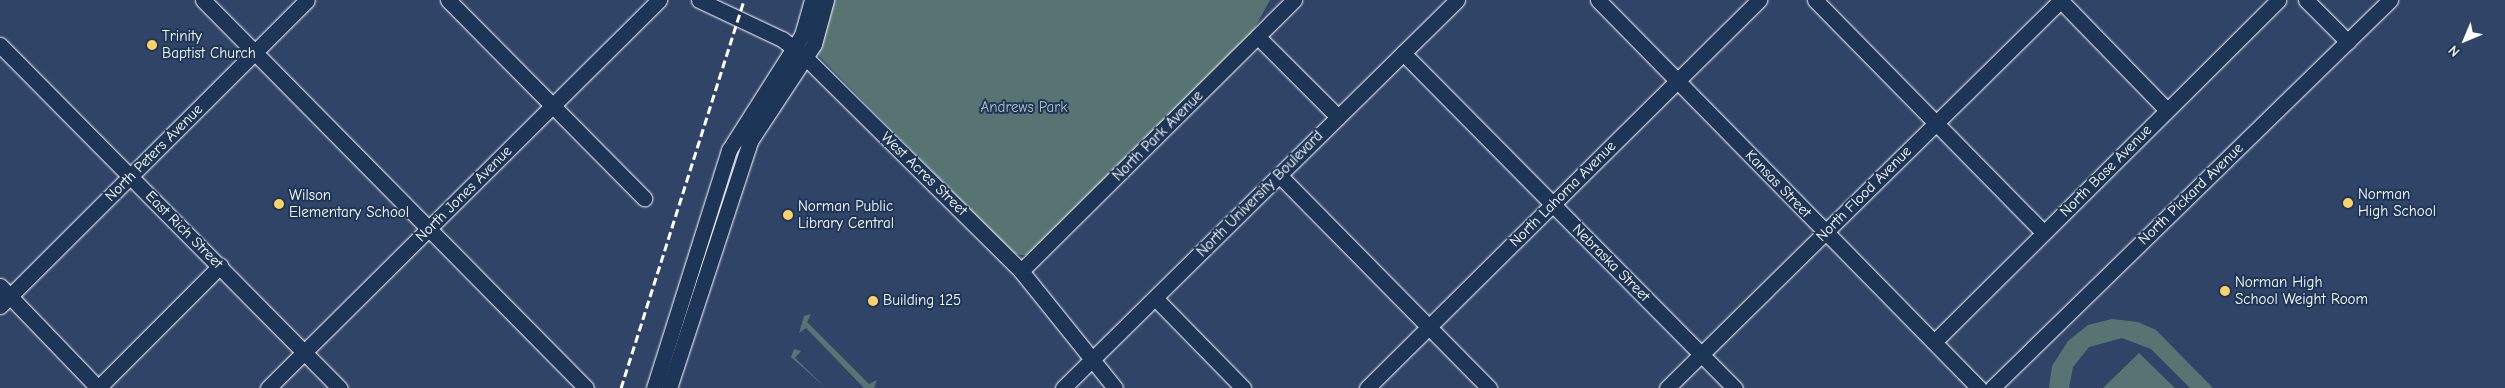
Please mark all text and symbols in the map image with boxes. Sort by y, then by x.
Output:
north arrow [2440,15,2490,65]
place label: Trinity Baptist Church [162,27,256,62]
marker: Trinity Baptist Church [146,39,158,51]
text: N [2445,42,2463,60]
street label: North Park Avenue [1109,87,1207,185]
park label: Andrews Park [980,99,1068,117]
street label: North Peters Avenue [101,100,207,206]
street label: North Base Avenue [2056,121,2156,221]
street label: North University Boulevard [1193,127,1327,261]
street label: West Acres Street [877,128,971,220]
street label: North Lahoma Avenue [1506,137,1620,251]
street label: North Pickard Avenue [2135,139,2247,249]
street label: North Jones Avenue [412,142,516,246]
street label: North Flood Avenue [1813,143,1915,245]
street label: Kansas Street [1741,146,1815,222]
place label: Norman High School [2358,185,2436,220]
place label: Wilson Elementary School [289,186,409,221]
street label: East Rich Street [141,187,227,273]
place label: Norman Public Library Central [798,197,894,232]
marker: Norman High School [2342,197,2354,209]
marker: Wilson Elementary School [273,198,285,210]
marker: Norman Public Library Central [782,209,794,221]
street label: Nebraska Street [1568,220,1654,306]
place label: Norman High School Weight Room [2235,273,2368,308]
marker: Norman High School Weight Room [2219,285,2231,297]
place label: Building 125 [883,292,961,310]
marker: Building 125 [867,295,879,307]

